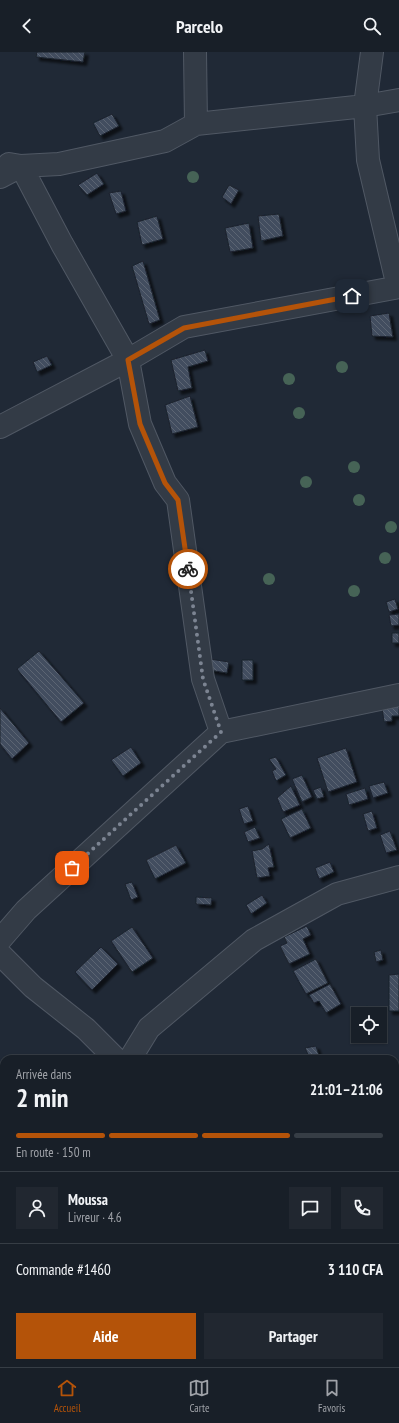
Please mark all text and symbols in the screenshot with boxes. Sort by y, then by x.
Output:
icon: back [16,15,38,37]
text: Parcelo [176,15,223,38]
icon: search [361,15,383,37]
pin [335,279,369,313]
icon: home [341,285,363,307]
courier [168,549,208,589]
icon: bike [177,558,199,580]
pin [55,851,89,885]
icon: bag [61,857,83,879]
map controls [351,1007,387,1043]
button: locate [351,1007,387,1043]
text: Arrivée dans [16,1066,71,1083]
text: 21:01–21:06 [310,1080,383,1099]
text: 2 min [16,1081,69,1114]
text: En route · 150 m [16,1144,91,1161]
button: person [16,1187,58,1229]
button: chat [289,1187,331,1229]
button: phone [341,1187,383,1229]
text: Moussa [68,1190,108,1209]
text: Livreur · 4.6 [68,1209,122,1226]
text: Commande #1460 [16,1260,111,1279]
text: 3 110 CFA [328,1260,383,1279]
button: Aide [16,1313,196,1359]
button: Partager [204,1313,383,1359]
tab: Accueil [54,1377,81,1415]
tab: Carte [188,1377,210,1415]
tab: Favoris [318,1377,345,1415]

